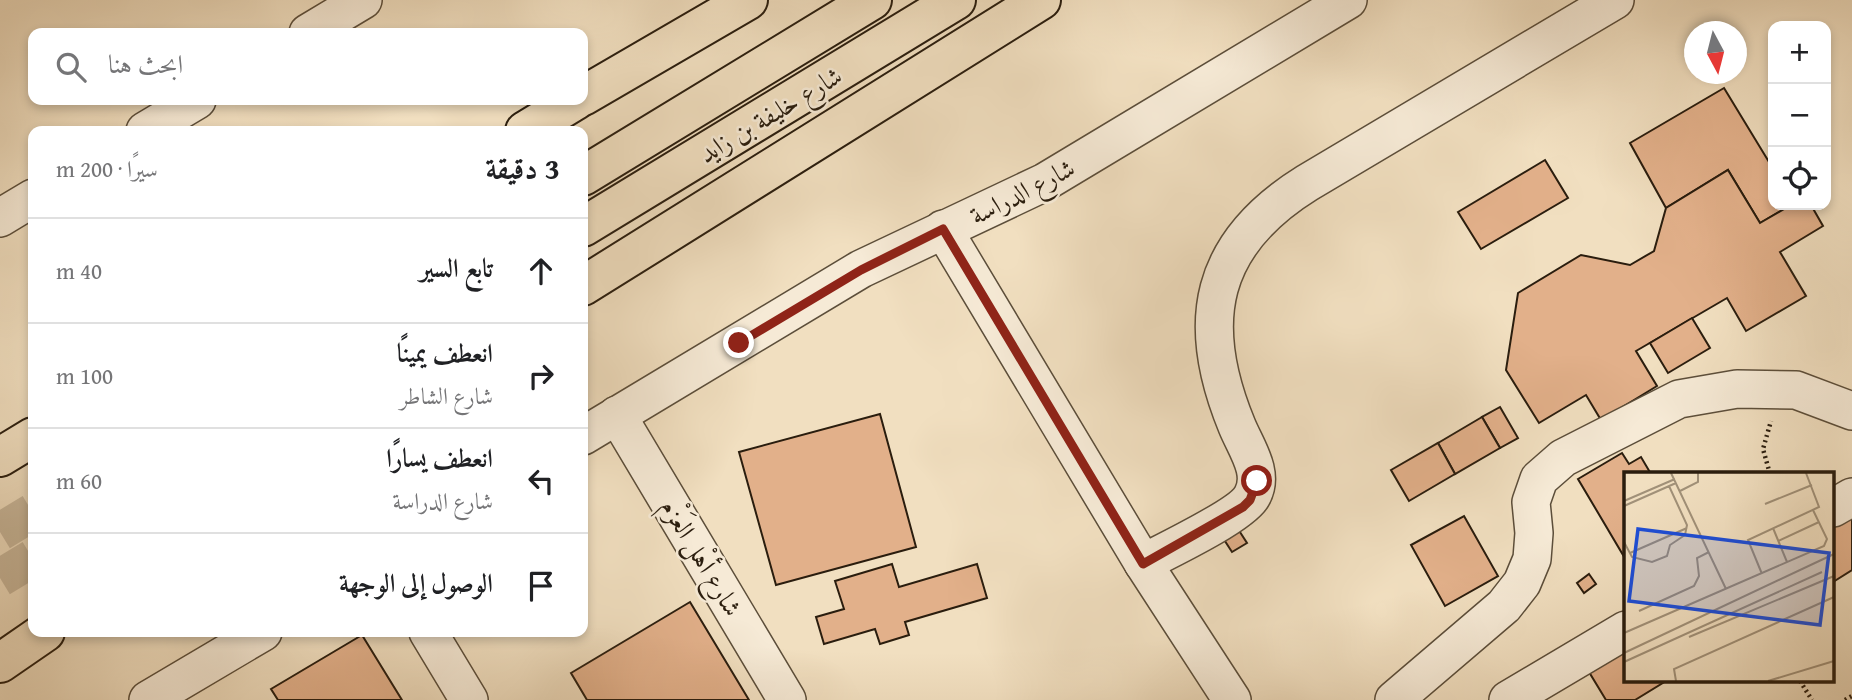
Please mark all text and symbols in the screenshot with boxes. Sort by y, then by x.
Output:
north arrow [1684,21,1747,84]
map controls [1768,21,1831,210]
button: + [1768,21,1831,84]
search box [28,28,588,105]
text: ابحث هنا [108,44,183,83]
icon: search [52,48,90,86]
street label: شارع خليفة بن زايد [691,56,851,175]
button: − [1768,84,1831,147]
text: 3 دقيقة [485,146,560,190]
button: locate [1768,147,1831,210]
street label: شارع الدراسة [963,148,1083,237]
text: سيرًا · 200 m [56,152,158,185]
text: تابع السير [419,248,493,287]
icon: ahead [522,252,560,290]
text: 40 m [56,254,102,287]
route end [723,327,754,358]
text: انعطف يمينًا [397,333,493,372]
icon: right [522,357,560,395]
text: 100 m [56,359,113,392]
text: شارع الشاطر [400,379,493,412]
text: انعطف يسارًا [386,438,493,477]
icon: left [522,462,560,500]
text: 60 m [56,464,102,497]
route start [1241,465,1272,496]
inset map [1624,472,1834,682]
text: شارع الدراسة [393,484,493,517]
street label: شارع أهْل العَزْم [648,491,753,625]
text: الوصول إلى الوجهة [339,563,493,602]
icon: arrive [522,567,560,605]

